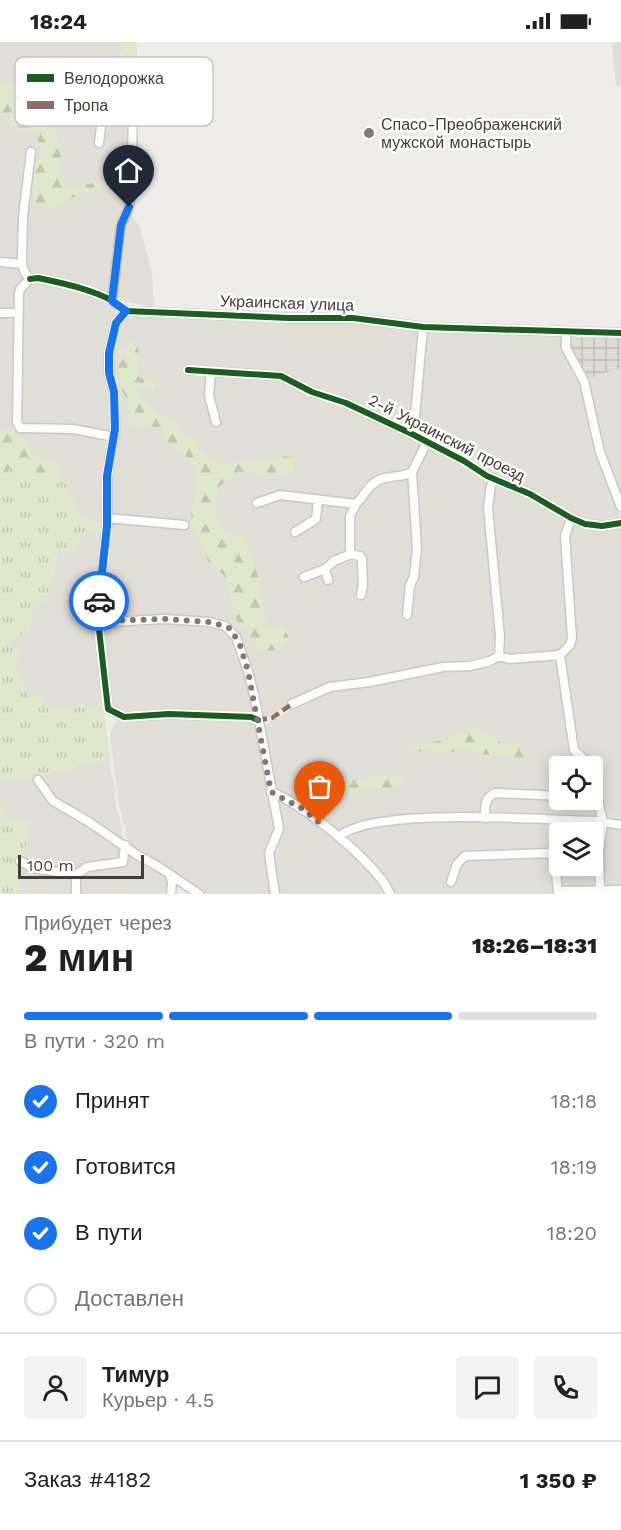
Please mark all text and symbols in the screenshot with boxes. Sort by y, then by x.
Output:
text: 18:24 [30,9,87,34]
legend [15,57,213,126]
text: Велодорожка [64,69,164,88]
text: Тропа [64,96,108,115]
place label: Спасо-Преображенский мужской монастырь [381,115,562,152]
marker: Спасо-Преображенский мужской монастырь [362,126,376,140]
pin [103,145,154,207]
icon: home [112,154,145,187]
street label: Украинская улица [220,291,355,315]
street label: 2-й Украинский проезд [366,390,529,486]
courier [69,571,129,631]
icon: car [83,585,116,618]
map controls [549,756,603,876]
button: locate [549,756,603,810]
pin [294,761,345,823]
icon: bag [303,770,336,803]
button: layers [549,822,603,876]
scale bar [18,852,144,880]
text: 100 m [27,856,74,875]
text: Прибудет через [24,911,172,935]
text: 18:26–18:31 [472,933,597,958]
text: 2 мин [24,935,134,980]
text: В пути · 320 m [24,1029,165,1053]
icon: check [24,1085,57,1118]
text: Принят [75,1088,149,1113]
text: 18:18 [551,1089,597,1113]
icon: check [24,1151,57,1184]
text: Готовится [75,1154,176,1179]
text: 18:19 [551,1155,597,1179]
icon: check [24,1217,57,1250]
text: В пути [75,1220,142,1245]
text: 18:20 [547,1221,597,1245]
text: Доставлен [75,1286,184,1311]
button: person [24,1356,87,1419]
button: chat [456,1356,519,1419]
button: phone [534,1356,597,1419]
text: Тимур [102,1362,170,1387]
text: Курьер · 4.5 [102,1388,214,1412]
text: Заказ #4182 [24,1467,151,1492]
text: 1 350 ₽ [520,1468,597,1493]

